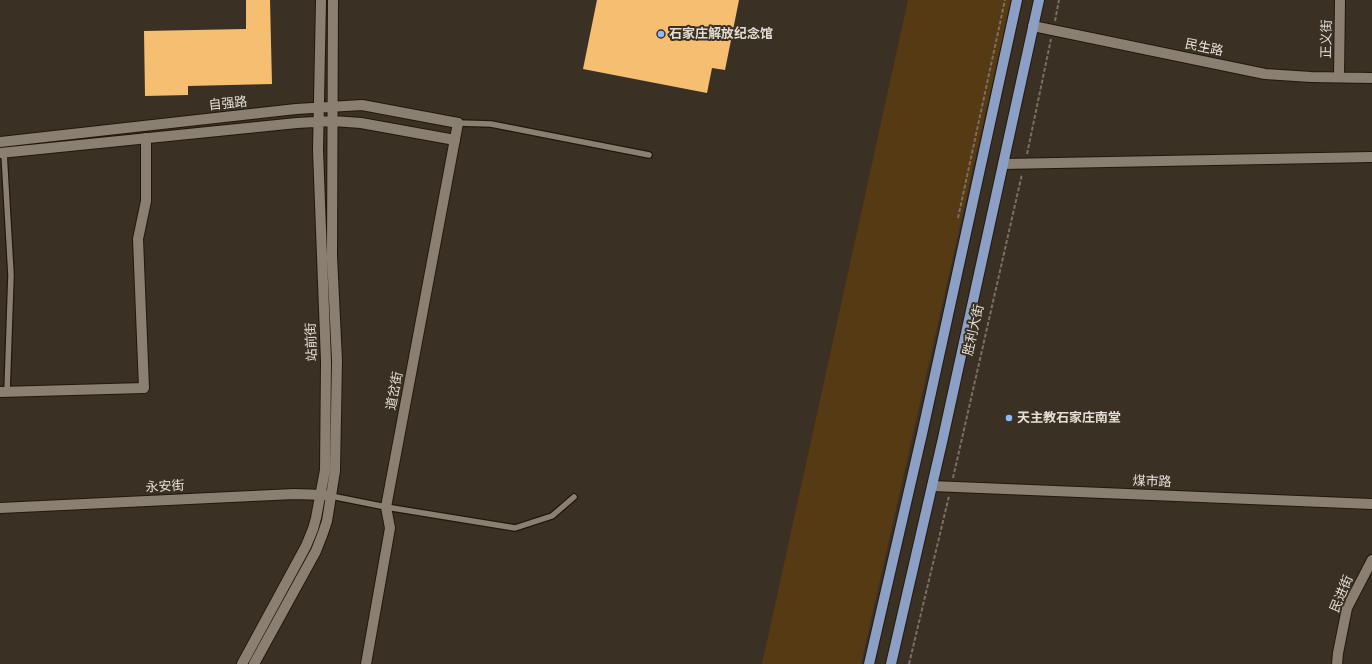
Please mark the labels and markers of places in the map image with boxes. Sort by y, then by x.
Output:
place label: 石家庄解放纪念馆 [669,26,773,42]
marker: 石家庄解放纪念馆 [656,29,666,39]
place label: 天主教石家庄南堂 [1017,410,1121,426]
marker: 天主教石家庄南堂 [1004,413,1014,423]

